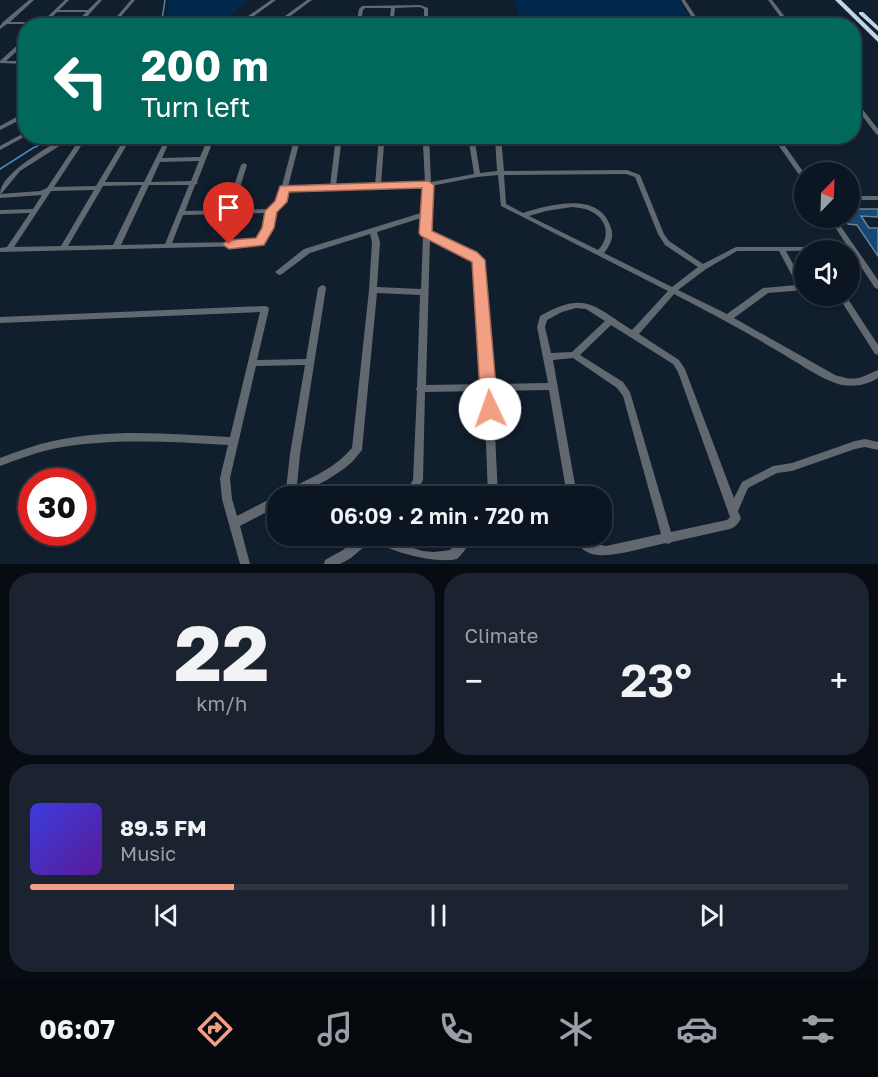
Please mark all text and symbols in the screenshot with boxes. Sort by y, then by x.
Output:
text: 200 m [141,40,268,90]
icon: left [42,42,120,120]
text: Turn left [141,91,250,123]
north arrow [794,162,860,228]
map controls [794,162,860,306]
pin [203,182,254,244]
icon: arrive [212,191,245,224]
button: sound [794,240,860,306]
position arrow [458,377,522,441]
speed limit sign: 30 [18,468,96,546]
text: 06:09 · 2 min · 720 m [330,502,549,529]
text: 22 [174,605,269,698]
text: Climate [465,623,538,647]
text: 23° [620,653,692,707]
text: − [465,661,483,700]
text: + [830,661,848,700]
text: km/h [196,691,247,715]
text: 89.5 FM [120,814,207,841]
text: Music [120,841,176,865]
icon: previous [150,899,183,932]
icon: pause [422,899,455,932]
icon: next [695,899,728,932]
icon: directions [194,1008,236,1050]
icon: music [314,1008,356,1050]
icon: phone [435,1008,477,1050]
icon: climate [555,1008,597,1050]
icon: car [676,1008,718,1050]
icon: filters [797,1008,839,1050]
text: 06:07 [39,1013,115,1045]

